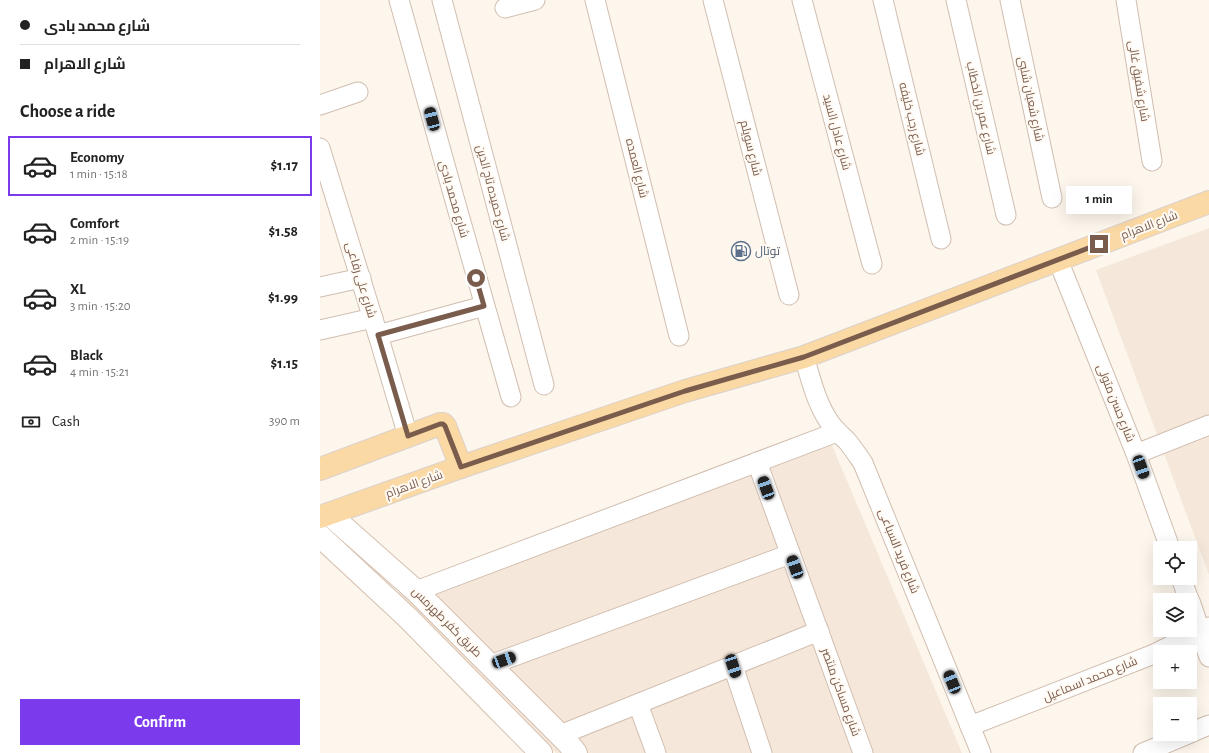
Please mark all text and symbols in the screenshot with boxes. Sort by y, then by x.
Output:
text: شارع محمد بادى [44,19,150,34]
street label: شارع شفيق غالى [1125,40,1151,123]
street label: شارع شعبان شلبى [1014,55,1046,143]
text: شارع الاهرام [44,57,126,72]
street label: شارع عمر بن الخطاب [962,60,998,156]
street label: شارع رجب خليفه [895,81,927,158]
street label: شارع عادل السيد [819,93,853,172]
text: Choose a ride [20,103,115,121]
car [423,106,441,132]
street label: شارع سويلم [736,119,764,178]
street label: شارع العمده [622,137,650,200]
street label: شارع حميده تاج الدين [472,144,512,243]
icon: car [22,148,58,184]
text: Economy [70,150,124,165]
text: $1.17 [271,158,298,173]
street label: شارع محمد بادى [435,159,471,240]
text: 1 min · 15:18 [70,168,128,181]
callout: 1 min [1066,186,1132,214]
text: 1 min [1085,193,1113,206]
street label: شارع الاهرام [1119,209,1180,243]
icon: car [22,214,58,250]
text: Comfort [70,216,119,231]
text: $1.58 [269,224,298,239]
text: 2 min · 15:19 [70,234,129,247]
route end [1090,235,1108,253]
fuel station icon: توتال [730,240,752,262]
street label: شارع على رفاعى [342,241,378,320]
place label: توتال [755,245,781,258]
route start [467,269,485,287]
icon: car [22,280,58,316]
text: XL [70,282,86,297]
text: $1.99 [268,290,298,305]
text: 3 min · 15:20 [70,300,131,313]
icon: car [22,346,58,382]
text: Black [70,348,103,363]
text: $1.15 [271,356,298,371]
street label: شارع حسن متولى [1093,362,1137,444]
text: 4 min · 15:21 [70,366,129,379]
icon: cash [20,411,42,433]
text: Cash [52,414,80,429]
text: 390 m [269,415,300,428]
car [1131,454,1151,480]
street label: شارع الاهرام [384,468,445,502]
car [756,475,776,501]
street label: شارع فريد السباعى [875,507,922,596]
map controls [1153,541,1197,741]
button: locate [1153,541,1197,585]
car [785,554,805,580]
street label: طريق كفر طهرمس [409,585,484,660]
button: layers [1153,593,1197,637]
street label: شارع مساكن منتصر [817,645,863,738]
button: + [1153,645,1197,689]
car [491,650,517,670]
car [724,653,742,679]
street label: شارع محمد اسماعيل [1041,655,1140,705]
car [942,669,962,695]
button: − [1153,697,1197,741]
button: Confirm [20,699,300,745]

